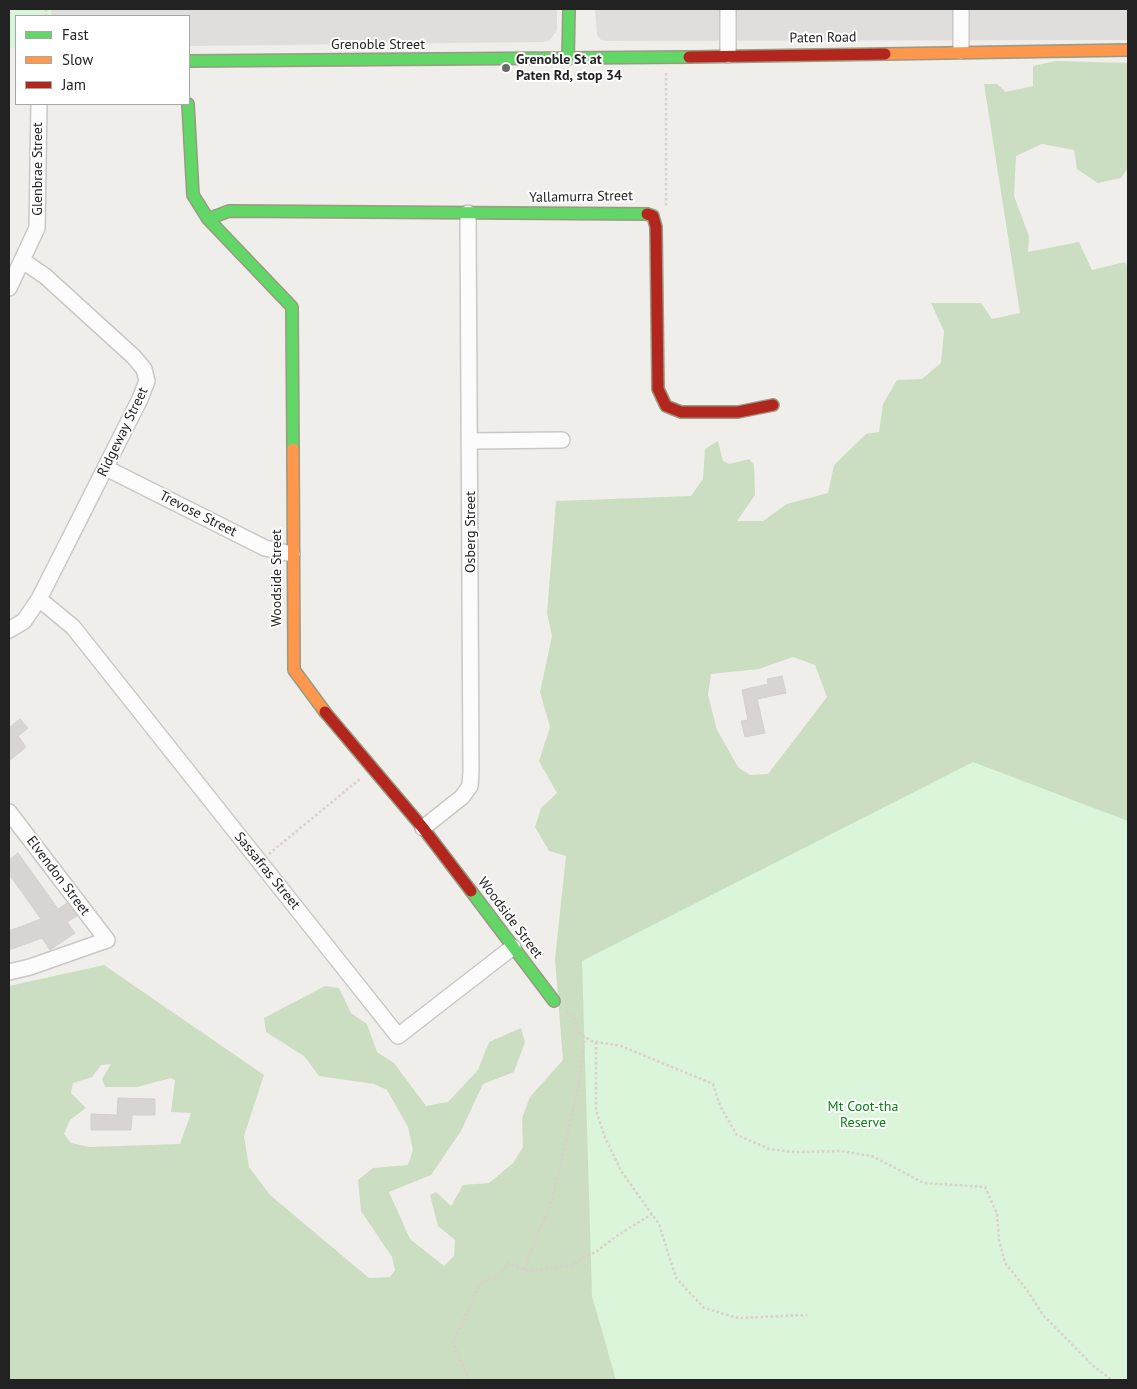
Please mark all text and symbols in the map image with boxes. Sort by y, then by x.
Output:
legend [15,15,190,105]
text: Fast [62,25,89,44]
street label: Paten Road [789,29,857,47]
street label: Grenoble Street [331,37,425,53]
text: Slow [62,50,93,69]
place label: Grenoble St at Paten Rd, stop 34 [516,52,622,84]
marker: Grenoble St at Paten Rd, stop 34 [500,62,512,74]
text: Jam [62,75,86,94]
street label: Glenbrae Street [30,122,46,216]
street label: Yallamurra Street [529,188,633,206]
street label: Ridgeway Street [94,385,152,479]
street label: Trevose Street [157,487,239,541]
street label: Osberg Street [463,491,479,573]
street label: Woodside Street [269,529,285,627]
street label: Sassafras Street [231,829,303,913]
street label: Elvendon Street [23,833,93,919]
street label: Woodside Street [474,874,546,962]
park label: Mt Coot-tha Reserve [828,1099,898,1132]

